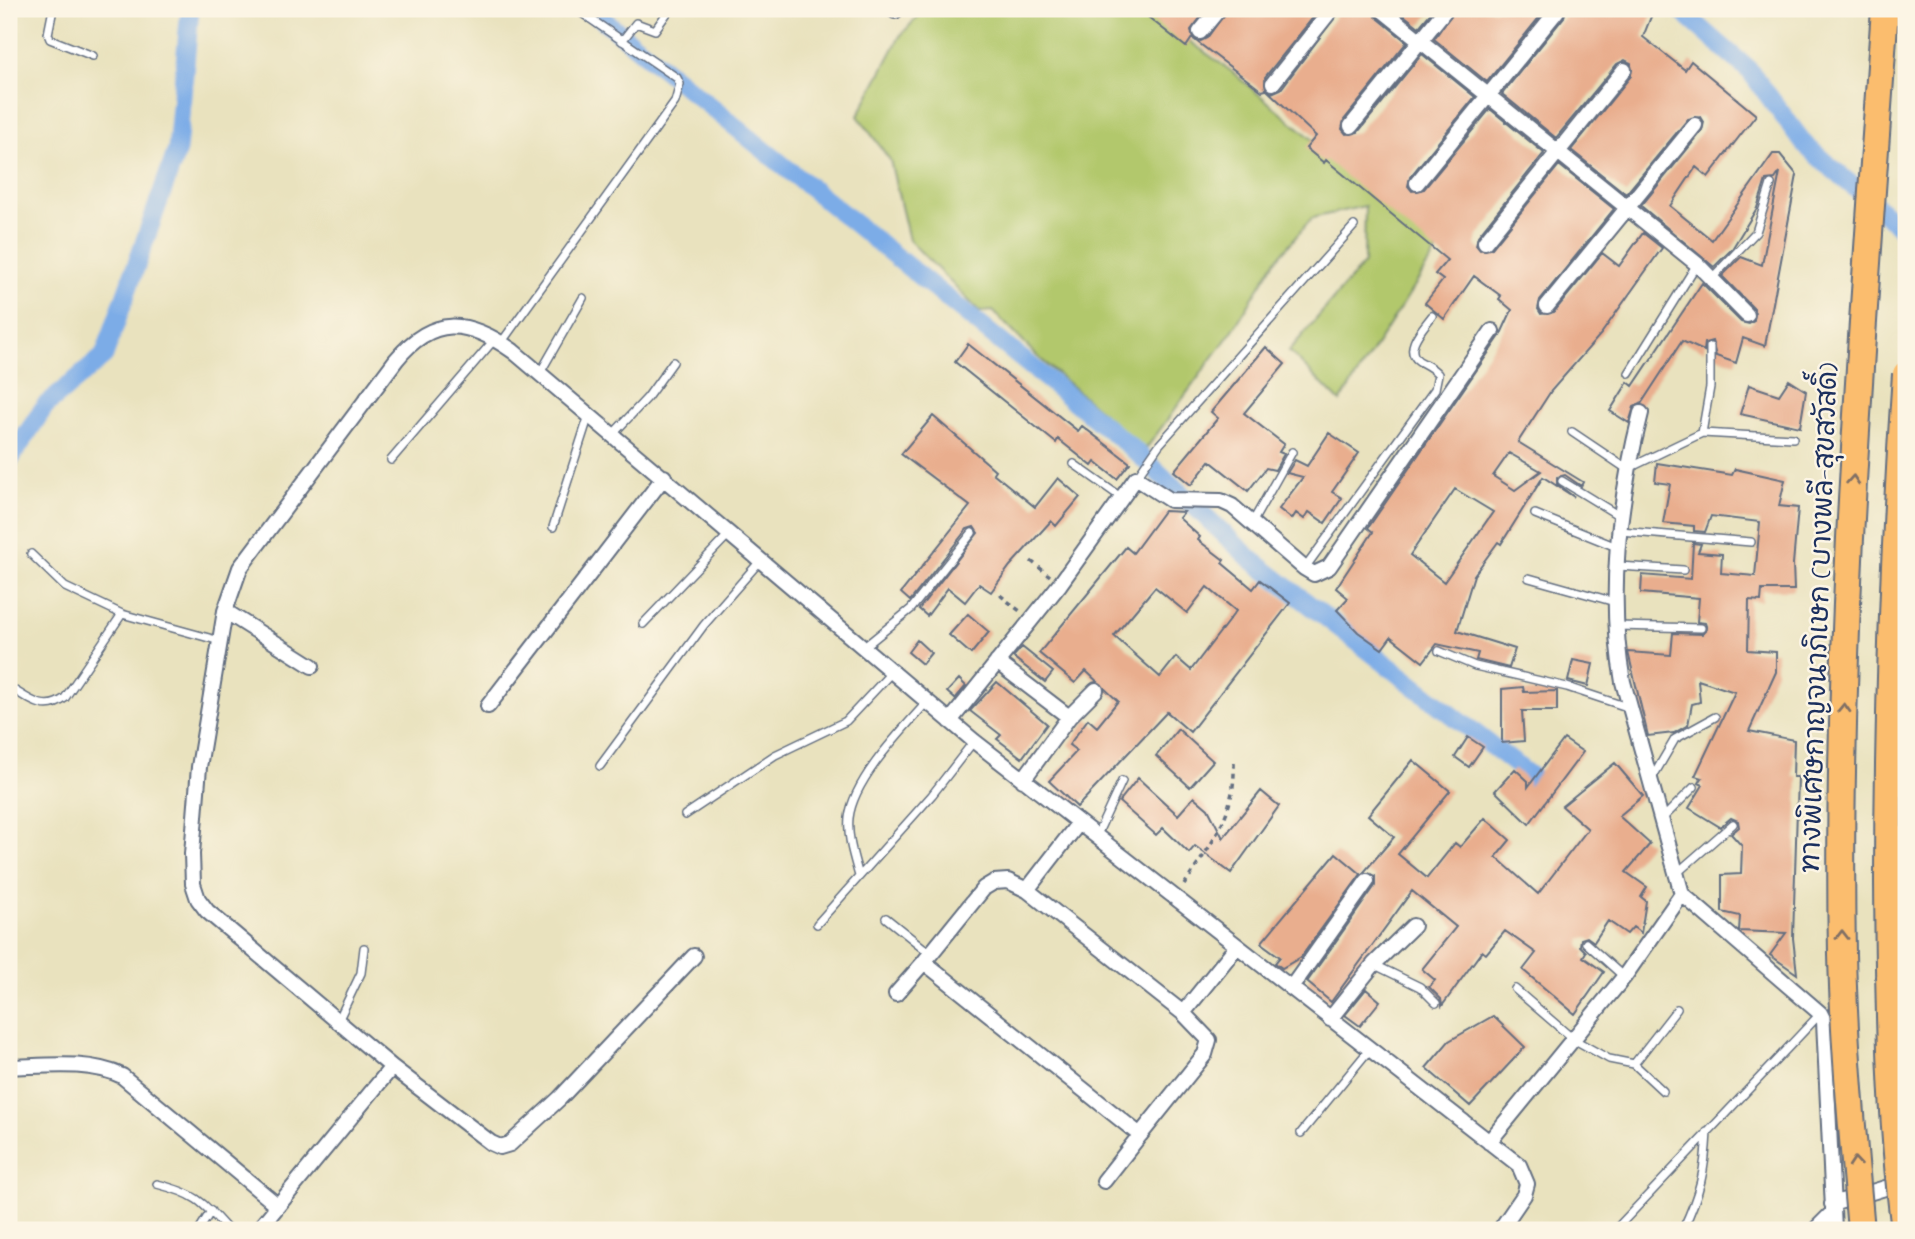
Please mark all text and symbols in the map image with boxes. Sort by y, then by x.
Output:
street label: ทางพิเศษกาญจนาภิเษก (บางพลี-สุขสวัสดิ์) [1784,362,1850,874]
one-way arrow [1845,475,1860,486]
one-way arrow [1836,702,1851,713]
one-way arrow [1834,929,1850,940]
one-way arrow [1848,1156,1863,1167]

